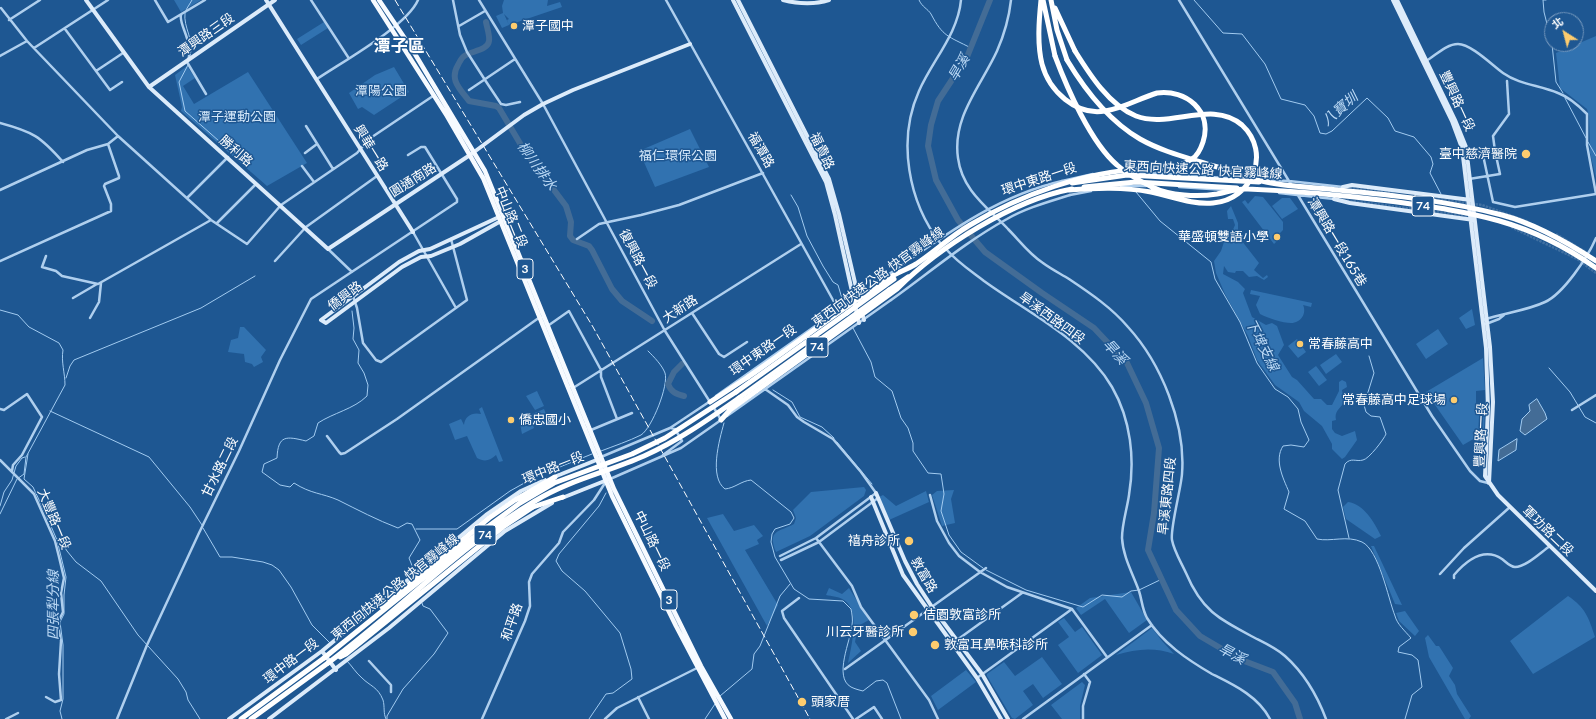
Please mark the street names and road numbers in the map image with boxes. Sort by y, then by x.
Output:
street label: 潭興路三段 [175,10,237,60]
street label: 豐興路一段 [1436,68,1478,134]
street label: 興華一路 [351,122,391,174]
street label: 福潭路 [744,129,778,171]
street label: 福貴路 [806,130,838,172]
street label: 勝利路 [216,132,256,170]
street label: 東西向快速公路 快官霧峰線 [1123,158,1283,182]
street label: 圓通南路 [387,160,439,200]
street label: 環中東路一段 [999,160,1079,198]
street label: 中山路二段 [492,184,530,250]
street label: 潭興路一段165巷 [1304,195,1370,289]
road number: 74 [1412,196,1434,216]
street label: 東西向快速公路 快官霧峰線 [809,224,947,330]
street label: 復興路一段 [616,227,660,291]
road number: 3 [517,259,533,279]
street label: 僑興路 [325,278,365,314]
street label: 旱溪西路四段 [1016,289,1088,347]
street label: 大新路 [659,292,701,326]
street label: 環中東路一段 [727,321,799,379]
road number: 74 [806,337,828,357]
street label: 豐興路一段 [1472,402,1490,468]
street label: 甘水路二段 [199,434,241,500]
street label: 環中路一段 [520,449,586,487]
street label: 旱溪東路四段 [1155,456,1179,536]
street label: 大豐路一段 [34,486,74,552]
street label: 軍功路二段 [1519,503,1577,559]
street label: 中山路一段 [631,508,673,574]
road number: 74 [474,525,496,545]
street label: 東西向快速公路 快官霧峰線 [328,531,462,643]
street label: 敦富路 [907,554,941,596]
road number: 3 [661,590,677,610]
street label: 和平路 [498,601,526,643]
street label: 環中路一段 [260,635,322,687]

